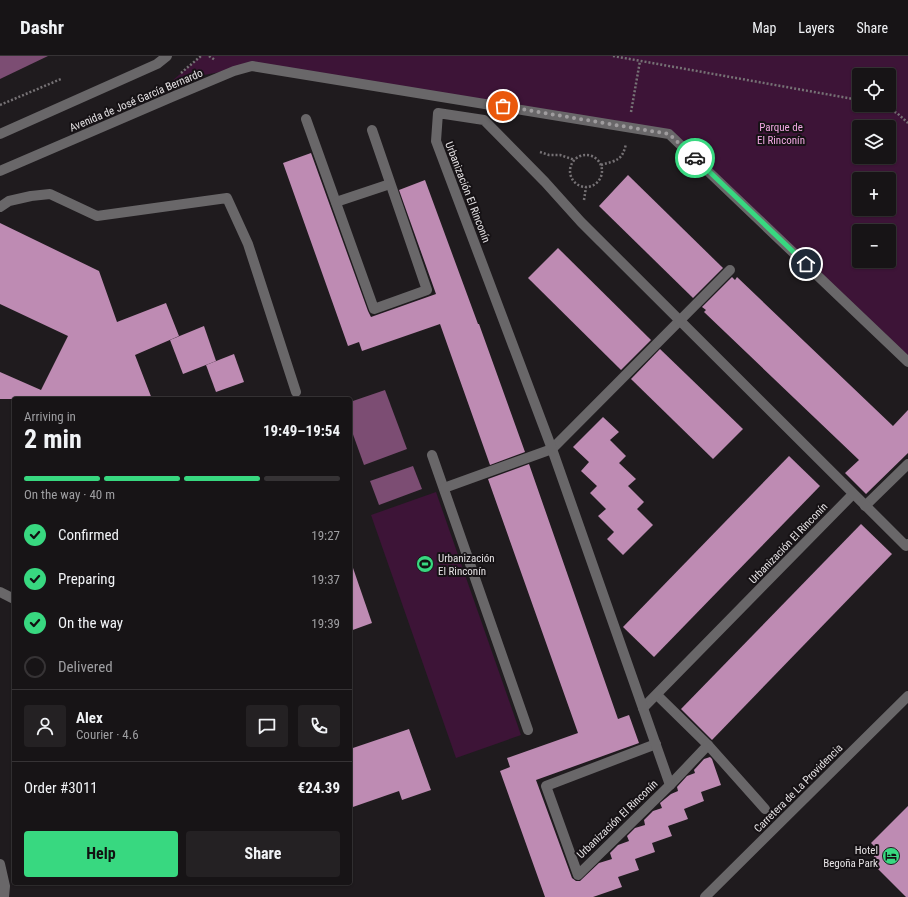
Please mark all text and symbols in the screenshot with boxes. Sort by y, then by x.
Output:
text: Dashr [20,16,64,39]
text: Map [752,20,776,36]
text: Layers [798,20,835,36]
text: Share [857,20,888,36]
street label: Avenida de José García Bernardo [68,66,205,134]
map controls [852,68,896,268]
button: locate [852,68,896,112]
pin [486,89,520,123]
icon: bag [492,95,514,117]
button: layers [852,120,896,164]
park label: Parque de El Rinconín [757,121,805,147]
courier [675,138,715,178]
street label: Urbanización El Rinconín [442,140,493,245]
icon: car [684,147,706,169]
button: + [852,172,896,216]
button: − [852,224,896,268]
pin [789,247,823,281]
icon: home [795,253,817,275]
text: Arriving in [24,409,76,424]
text: 19:49–19:54 [263,422,340,440]
text: 2 min [24,424,82,454]
text: On the way · 40 m [24,487,115,502]
street label: Urbanización El Rinconín [746,500,830,586]
icon: check [24,524,46,546]
text: Confirmed [58,526,119,544]
text: 19:27 [311,528,340,543]
place label: Urbanización El Rinconín [438,552,495,578]
sports icon: Urbanización El Rinconín [415,554,435,574]
icon: check [24,568,46,590]
text: Preparing [58,570,115,588]
text: 19:37 [311,572,340,587]
icon: check [24,612,46,634]
text: On the way [58,614,123,632]
text: 19:39 [311,616,340,631]
text: Delivered [58,658,113,676]
button: person [24,705,66,747]
button: chat [246,705,288,747]
button: phone [298,705,340,747]
text: Alex [76,709,103,727]
text: Courier · 4.6 [76,727,139,742]
street label: Carretera de La Providencia [751,741,845,835]
street label: Urbanización El Rinconín [574,777,660,861]
text: Order #3011 [24,779,98,797]
text: €24.39 [298,779,340,797]
button: Help [24,831,178,877]
button: Share [186,831,340,877]
place label: Hotel Begoña Park [823,844,878,870]
hotel icon: Hotel Begoña Park [881,846,901,866]

